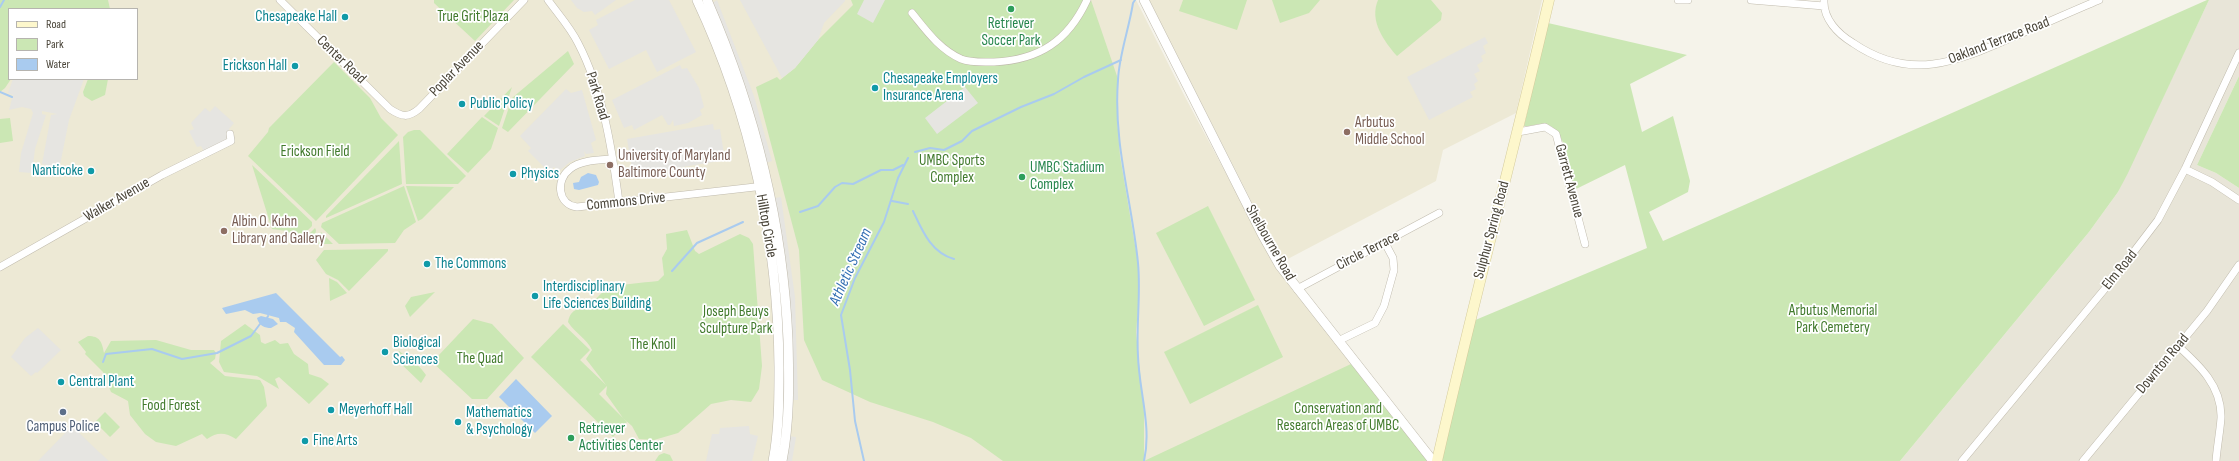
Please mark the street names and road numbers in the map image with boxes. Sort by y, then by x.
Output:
street label: Oakland Terrace Road [1946,13,2052,69]
street label: Center Road [312,32,370,88]
street label: Poplar Avenue [426,37,488,101]
street label: Park Road [581,70,613,122]
street label: Garrett Avenue [1551,142,1587,220]
street label: Walker Avenue [81,174,153,226]
street label: Sulphur Spring Road [1470,179,1514,281]
street label: Commons Drive [586,189,666,215]
street label: Hilltop Circle [752,193,780,259]
street label: Shelbourne Road [1241,202,1299,284]
street label: Circle Terrace [1333,227,1403,275]
street label: Elm Road [2099,246,2141,294]
street label: Downton Road [2133,330,2193,398]

